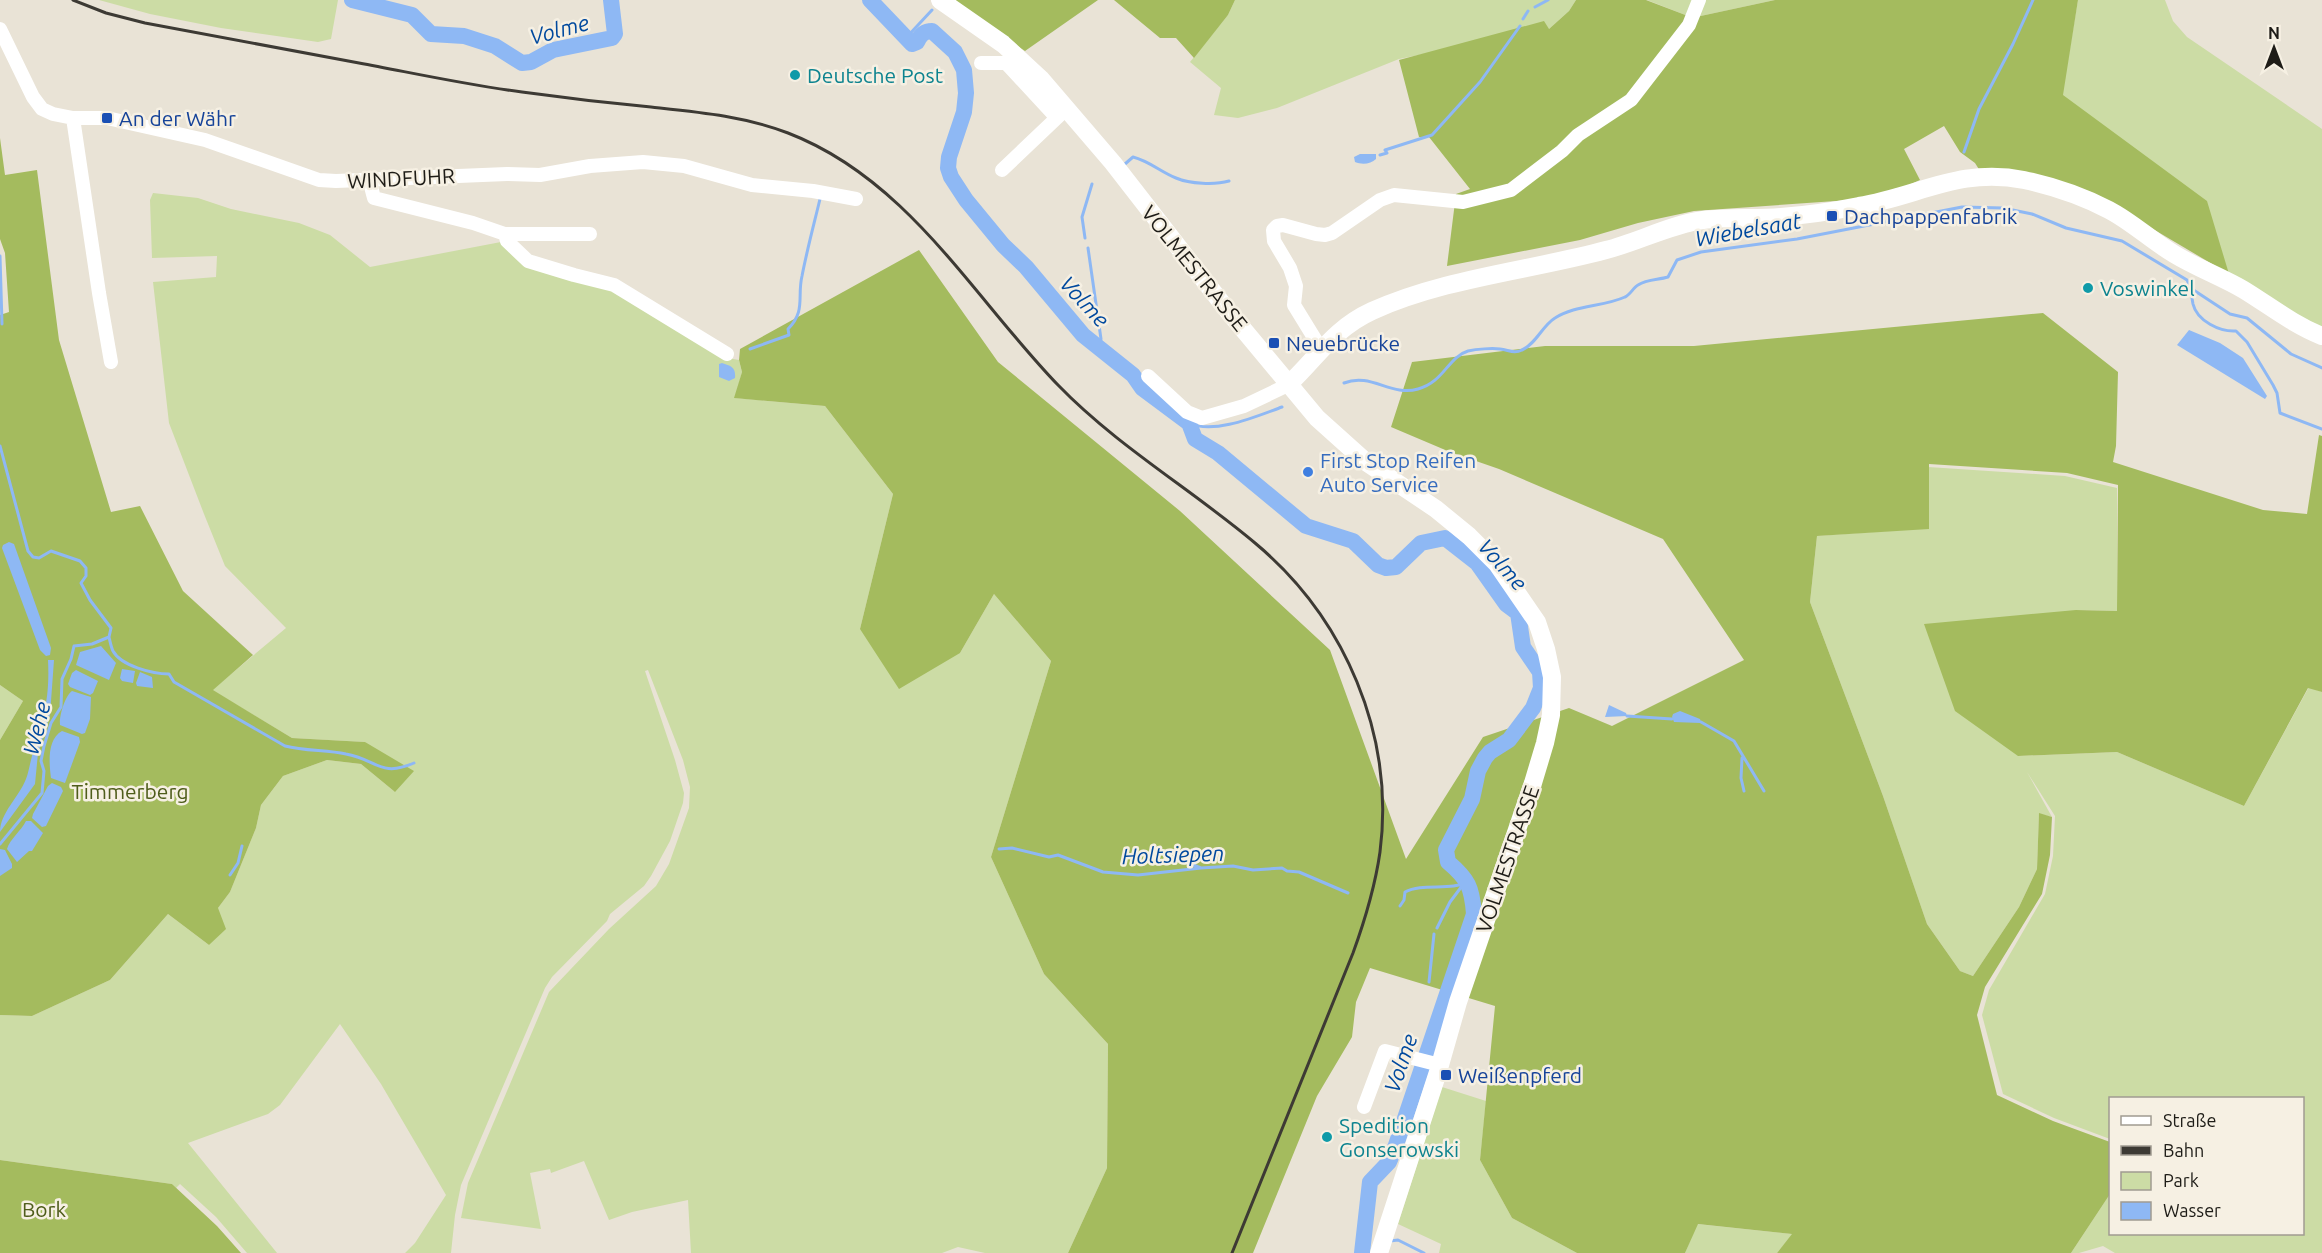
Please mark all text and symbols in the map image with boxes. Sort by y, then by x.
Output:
water label: Volme [527,9,591,49]
north arrow [2244,18,2304,78]
text: N [2268,24,2280,42]
place label: Deutsche Post [807,63,943,87]
marker: Deutsche Post [788,68,802,82]
place label: An der Währ [119,106,236,130]
marker: An der Währ [100,111,114,125]
street label: WINDFUHR [347,163,455,193]
street label: VOLMESTRASSE [1137,201,1253,335]
place label: Dachpappenfabrik [1844,204,2018,228]
water label: Wiebelsaat [1693,207,1803,251]
marker: Dachpappenfabrik [1825,209,1839,223]
water label: Volme [1055,270,1115,332]
place label: Voswinkel [2100,276,2195,300]
marker: Voswinkel [2081,281,2095,295]
place label: Neuebrücke [1286,331,1400,355]
marker: Neuebrücke [1267,336,1281,350]
place label: First Stop Reifen Auto Service [1320,448,1476,496]
marker: First Stop Reifen Auto Service [1301,465,1315,479]
water label: Volme [1473,533,1533,595]
water label: Wehe [17,699,55,757]
park label: Timmerberg [72,779,188,803]
street label: VOLMESTRASSE [1471,782,1543,936]
water label: Holtsiepen [1121,840,1225,868]
water label: Volme [1378,1030,1422,1096]
place label: Weißenpferd [1458,1063,1582,1087]
marker: Weißenpferd [1439,1068,1453,1082]
legend [2109,1097,2304,1235]
text: Straße [2163,1110,2216,1130]
place label: Spedition Gonserowski [1339,1113,1459,1161]
marker: Spedition Gonserowski [1320,1130,1334,1144]
text: Bahn [2163,1140,2204,1160]
text: Park [2163,1170,2199,1190]
park label: Bork [22,1197,66,1221]
text: Wasser [2163,1200,2221,1220]

